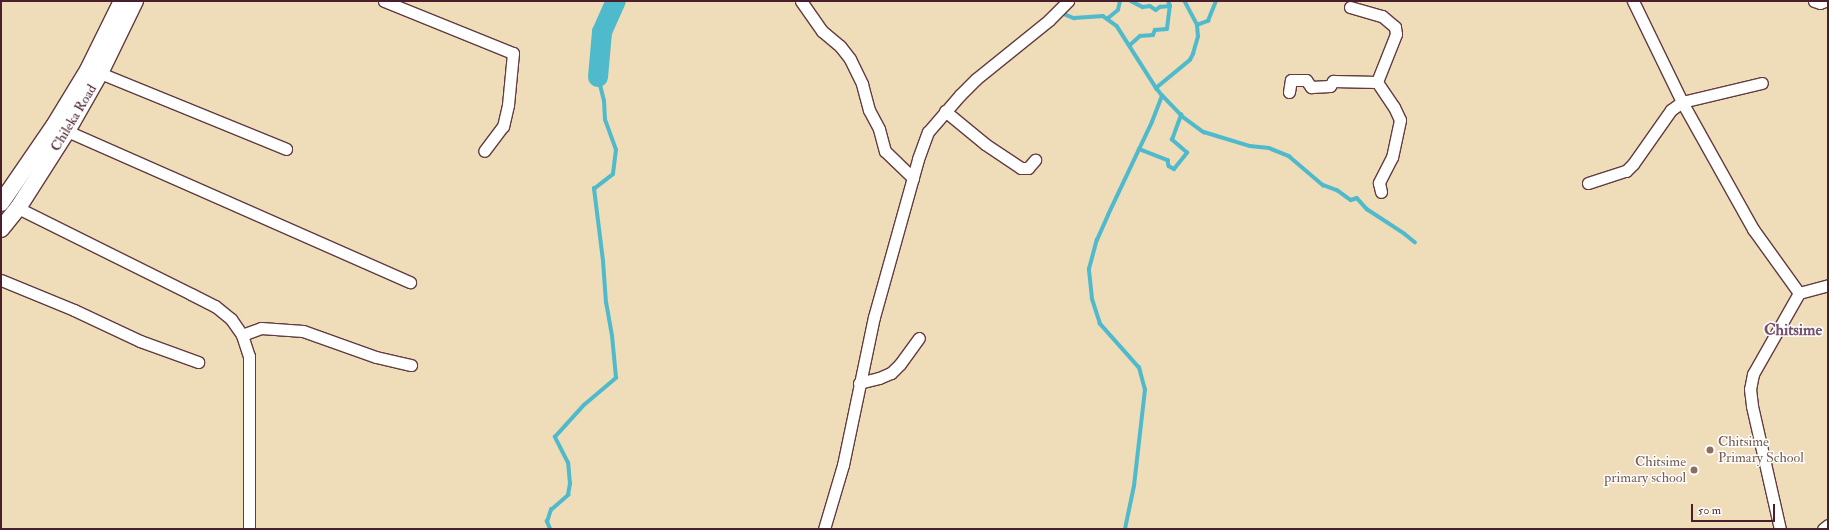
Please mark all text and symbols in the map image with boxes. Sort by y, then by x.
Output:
street label: Chileka Road [47,81,101,155]
district label: Chitsime [1764,320,1822,340]
place label: Chitsime Primary School [1718,434,1804,466]
marker: Chitsime Primary School [1705,445,1715,455]
place label: Chitsime primary school [1604,454,1686,486]
marker: Chitsime primary school [1689,465,1699,475]
scale bar [1693,496,1777,522]
text: 50 m [1698,503,1721,518]

